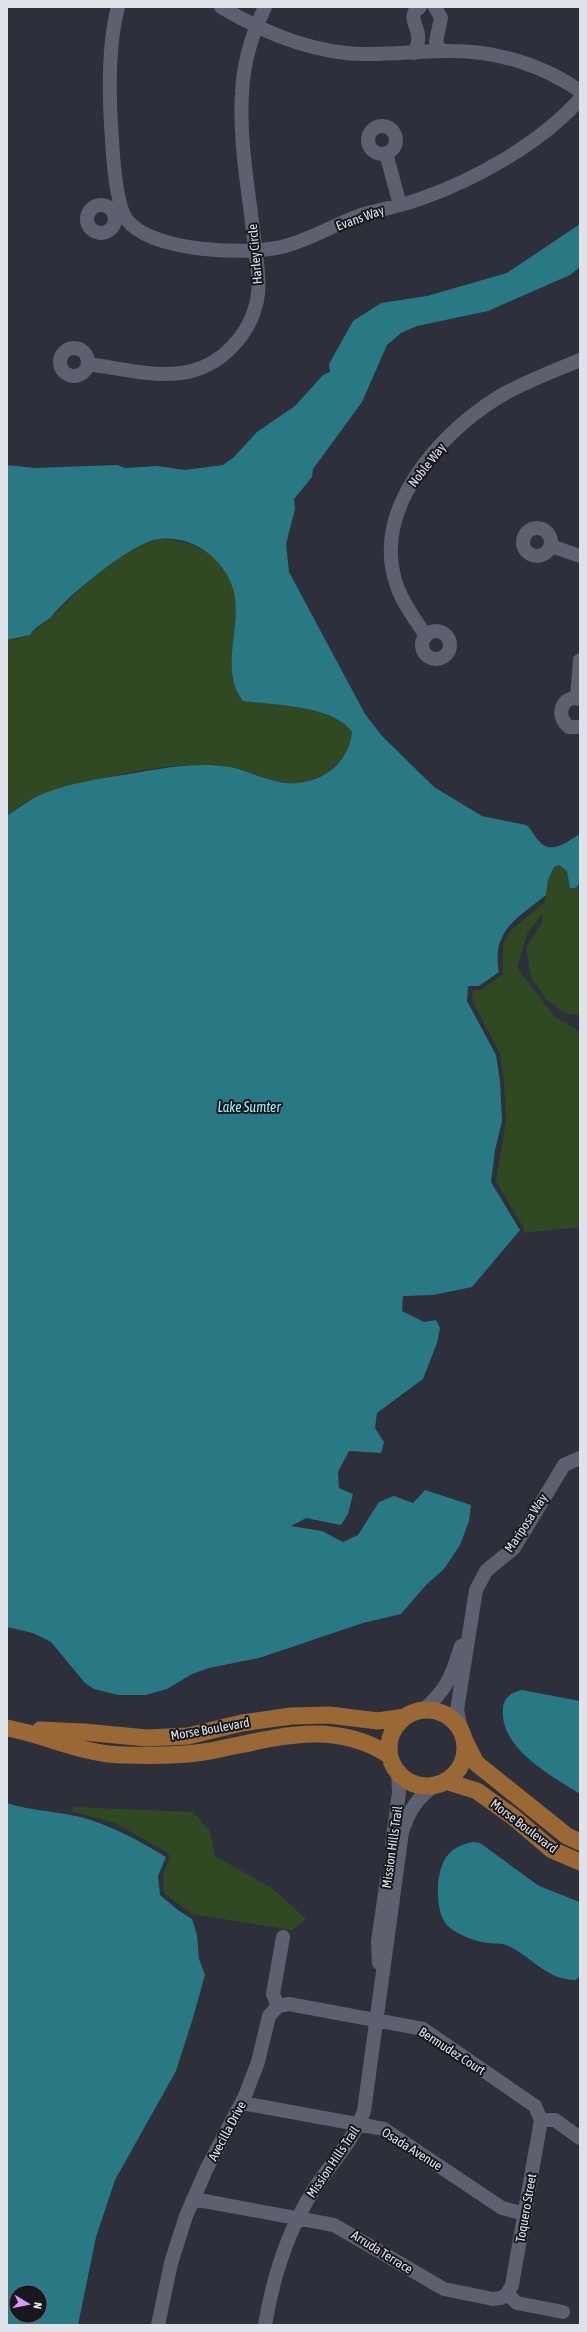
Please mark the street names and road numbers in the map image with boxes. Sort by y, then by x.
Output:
street label: Evans Way [334,202,387,234]
street label: Harley Circle [245,223,265,285]
street label: Noble Way [405,440,449,490]
street label: Mariposa Way [502,1490,551,1555]
street label: Morse Boulevard [169,1715,251,1743]
street label: Morse Boulevard [488,1796,560,1856]
street label: Mission Hills Trail [379,1804,405,1889]
street label: Bermudez Court [416,2024,488,2078]
street label: Avecilla Drive [205,2099,249,2163]
street label: Mission Hills Trail [304,2123,363,2201]
street label: Osada Avenue [379,2125,445,2173]
street label: Toquero Street [513,2172,539,2244]
street label: Arruda Terrace [349,2227,415,2277]

